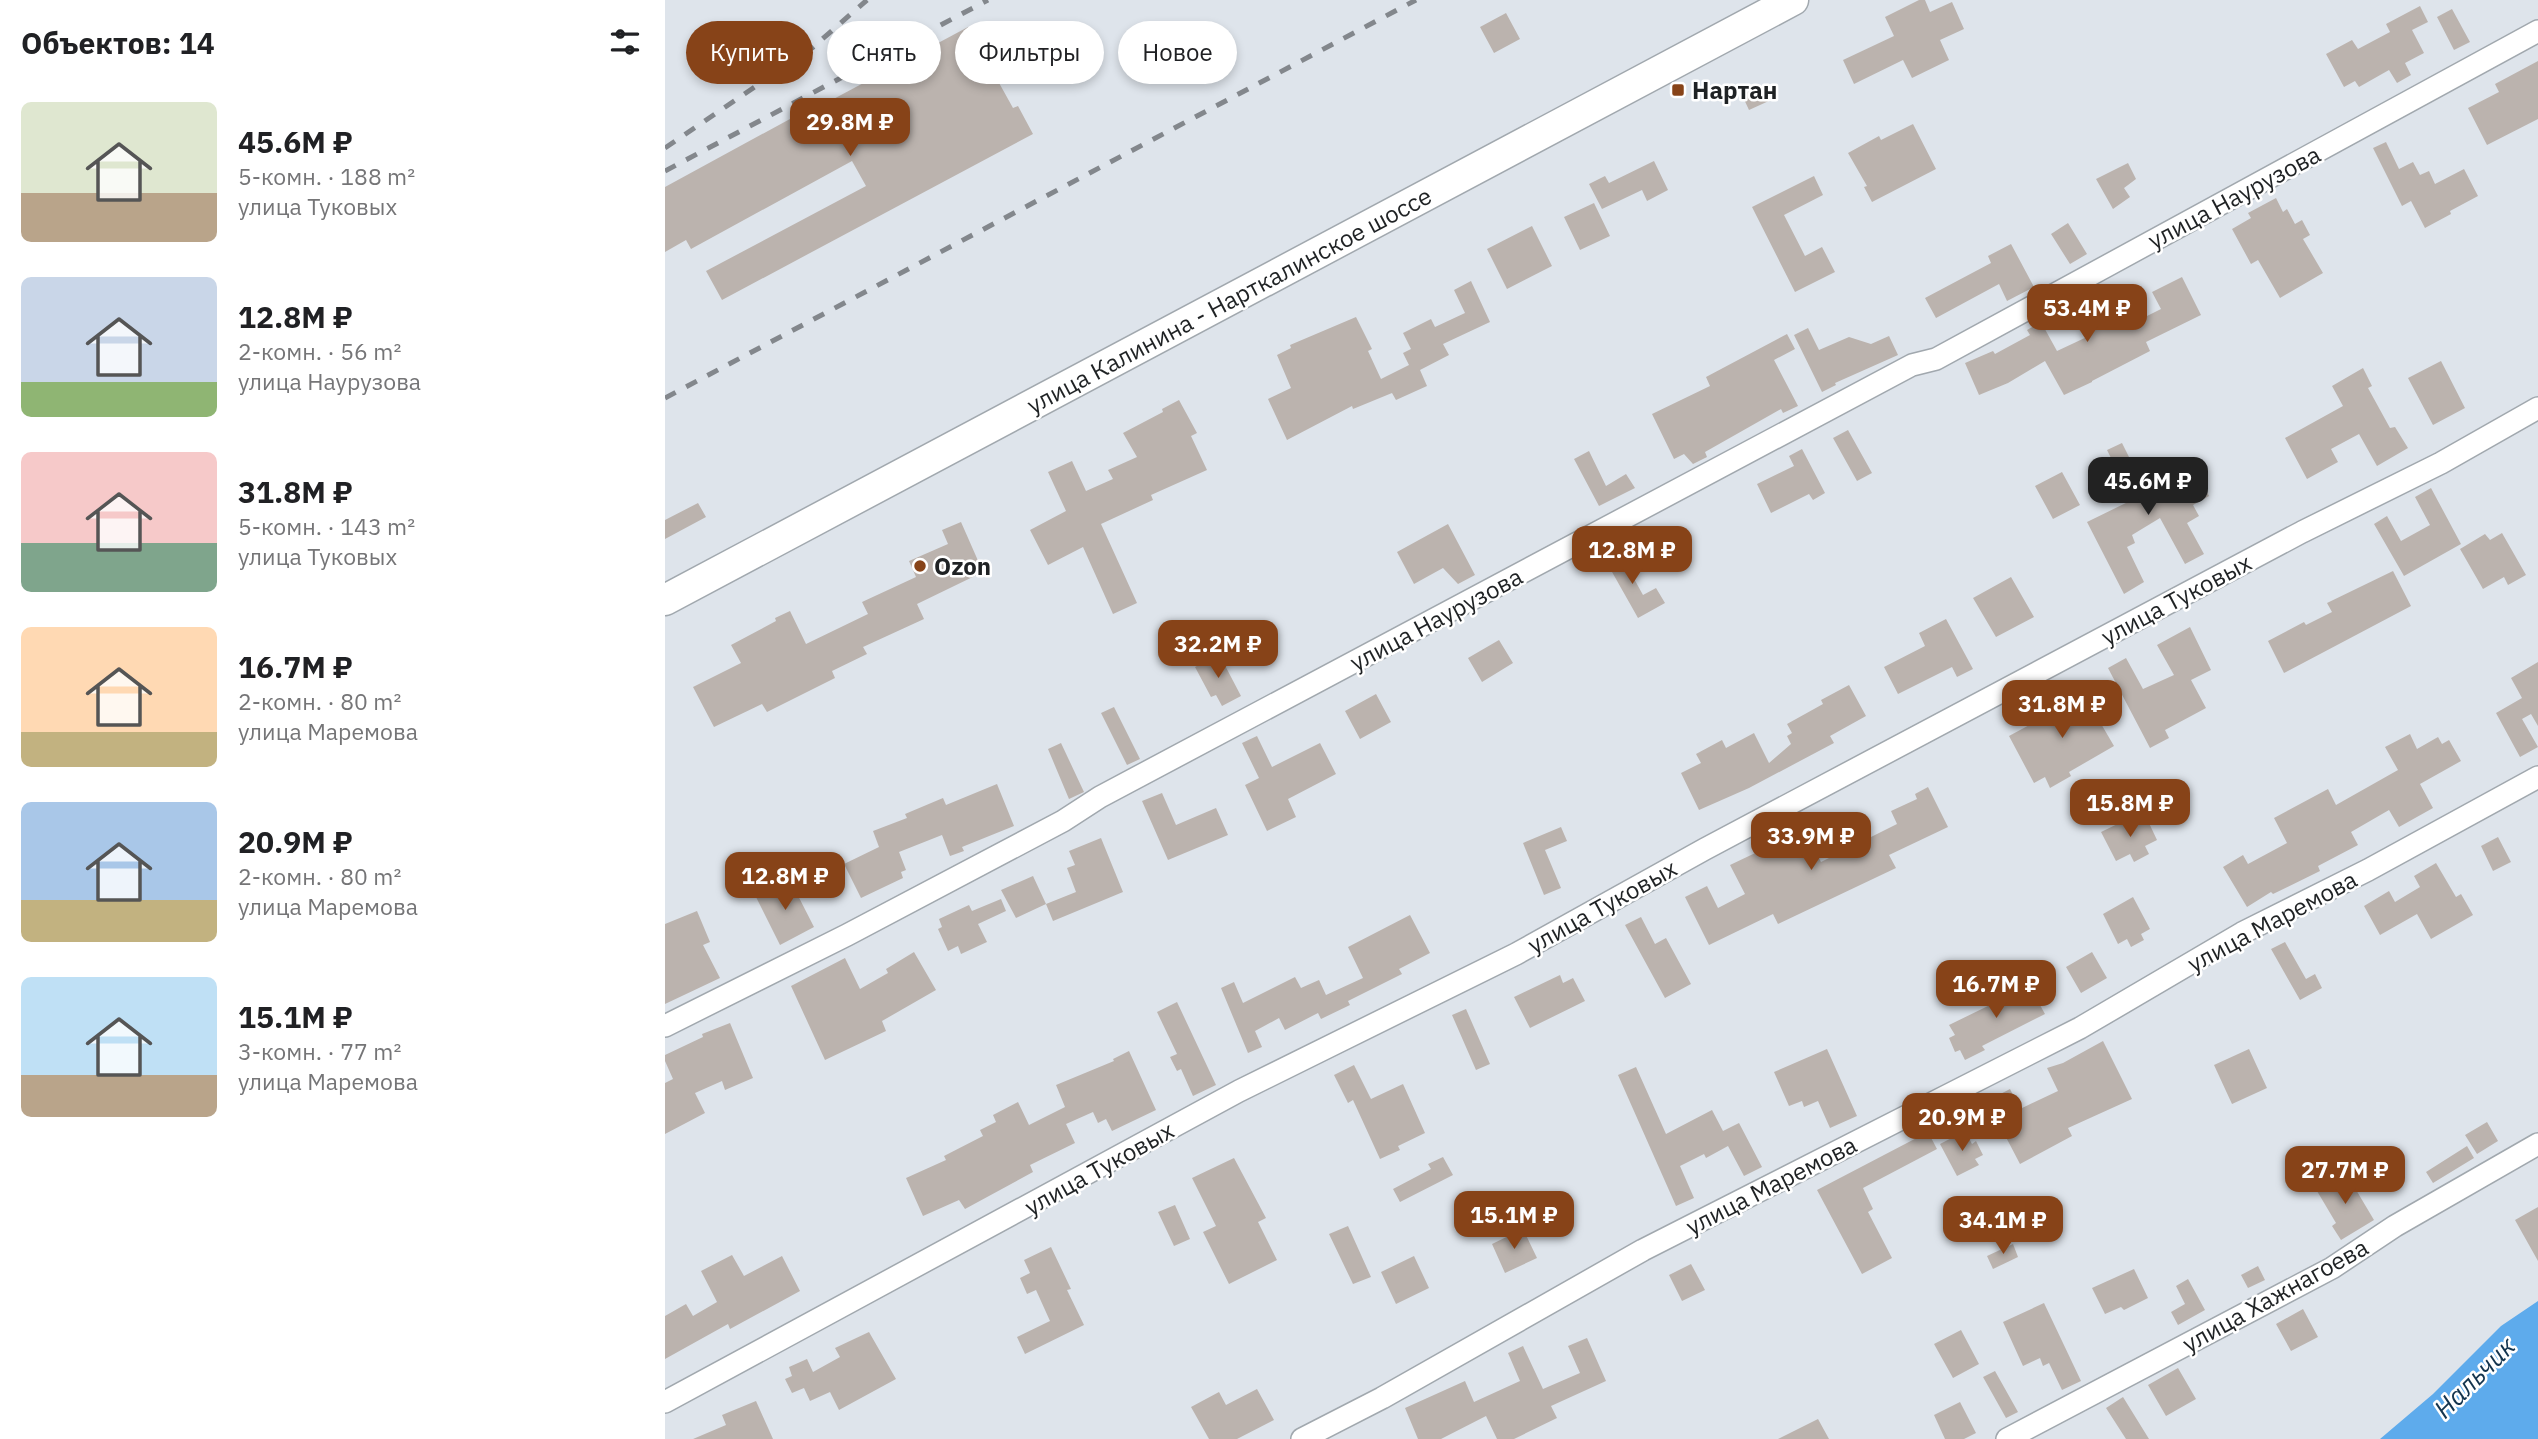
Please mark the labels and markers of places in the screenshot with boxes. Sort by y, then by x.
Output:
place label: Нартан [1692,74,1778,106]
marker: Нартан [1670,82,1686,98]
pin: 29.8M ₽ [785,99,915,158]
pin: 53.4M ₽ [2022,284,2152,344]
pin: 45.6M ₽ [2083,458,2213,517]
pin: 12.8M ₽ [1567,526,1697,586]
place label: Ozon [934,550,991,582]
marker: Ozon [912,558,928,574]
pin: 32.2M ₽ [1153,620,1283,680]
pin: 31.8M ₽ [1997,680,2127,740]
pin: 15.8M ₽ [2065,780,2195,839]
pin: 33.9M ₽ [1746,812,1876,872]
pin: 12.8M ₽ [720,852,850,912]
pin: 16.7M ₽ [1931,960,2061,1020]
pin: 20.9M ₽ [1897,1094,2027,1153]
pin: 27.7M ₽ [2280,1146,2410,1206]
pin: 15.1M ₽ [1449,1192,1579,1251]
pin: 34.1M ₽ [1938,1196,2068,1256]

